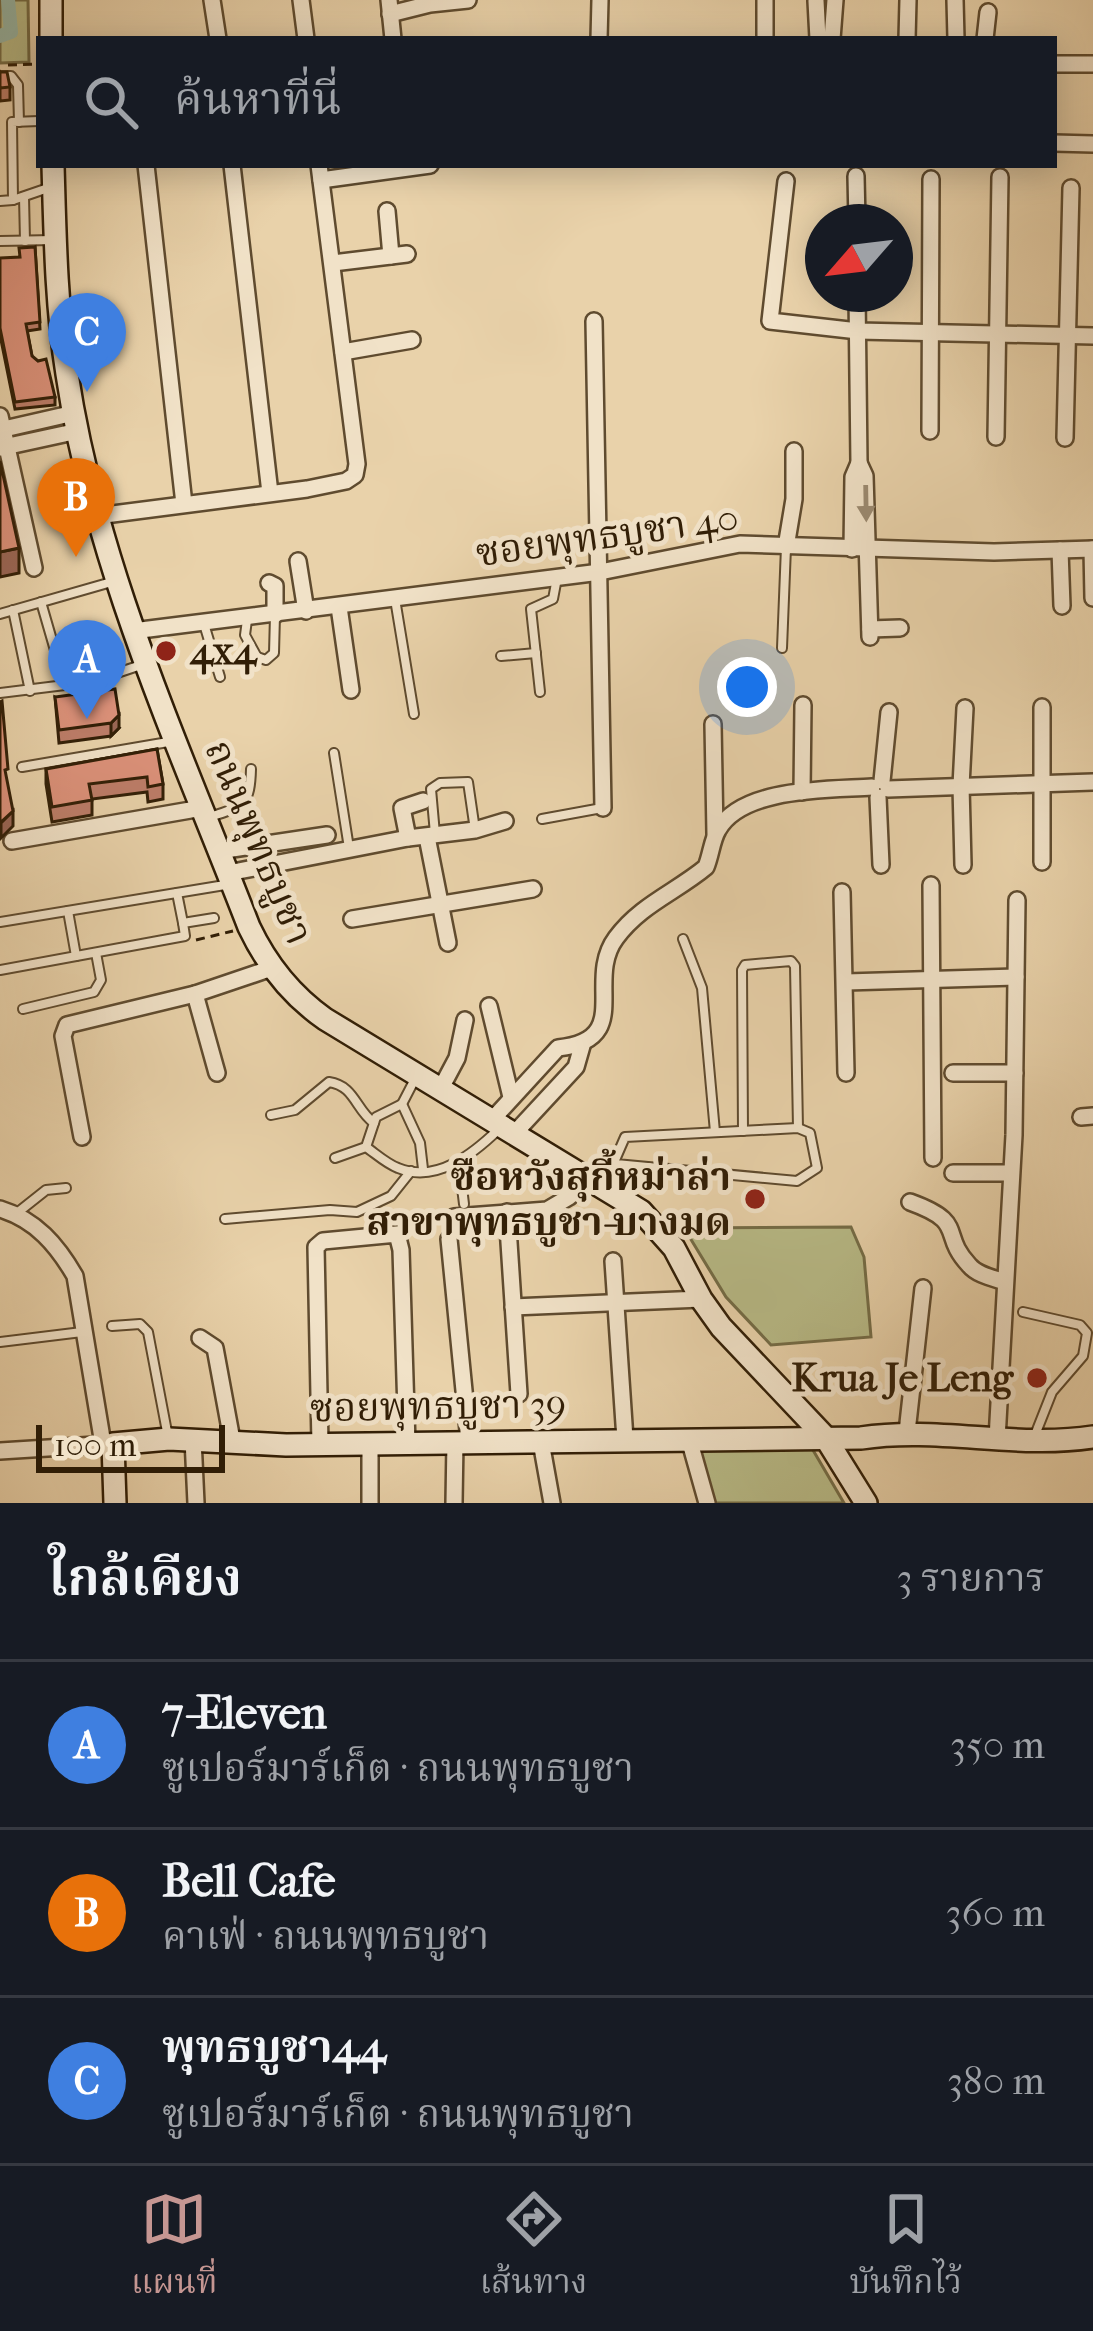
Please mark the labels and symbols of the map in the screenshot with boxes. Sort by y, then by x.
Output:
north arrow [805,204,913,312]
pin: C [48,293,126,392]
pin: B [37,458,115,557]
one-way arrow [856,485,875,523]
street label: ซอยพุทธบูชา 40 [473,494,741,578]
pin: A [48,620,126,719]
place label: 4x4 [189,628,258,675]
marker: 4x4 [153,638,179,664]
your location [717,657,777,717]
street label: ถนนพุทธบูชา [194,733,323,952]
place label: ซือหวังสุกี้หม่าล่า สาขาพุทธบูชา-บางมด [366,1148,731,1247]
marker: ซือหวังสุกี้หม่าล่า สาขาพุทธบูชา-บางมด [742,1186,768,1212]
place label: Krua Je Leng [791,1355,1014,1401]
marker: Krua Je Leng [1024,1365,1050,1391]
street label: ซอยพุทธบูชา 39 [309,1381,567,1433]
scale bar [36,1419,225,1472]

